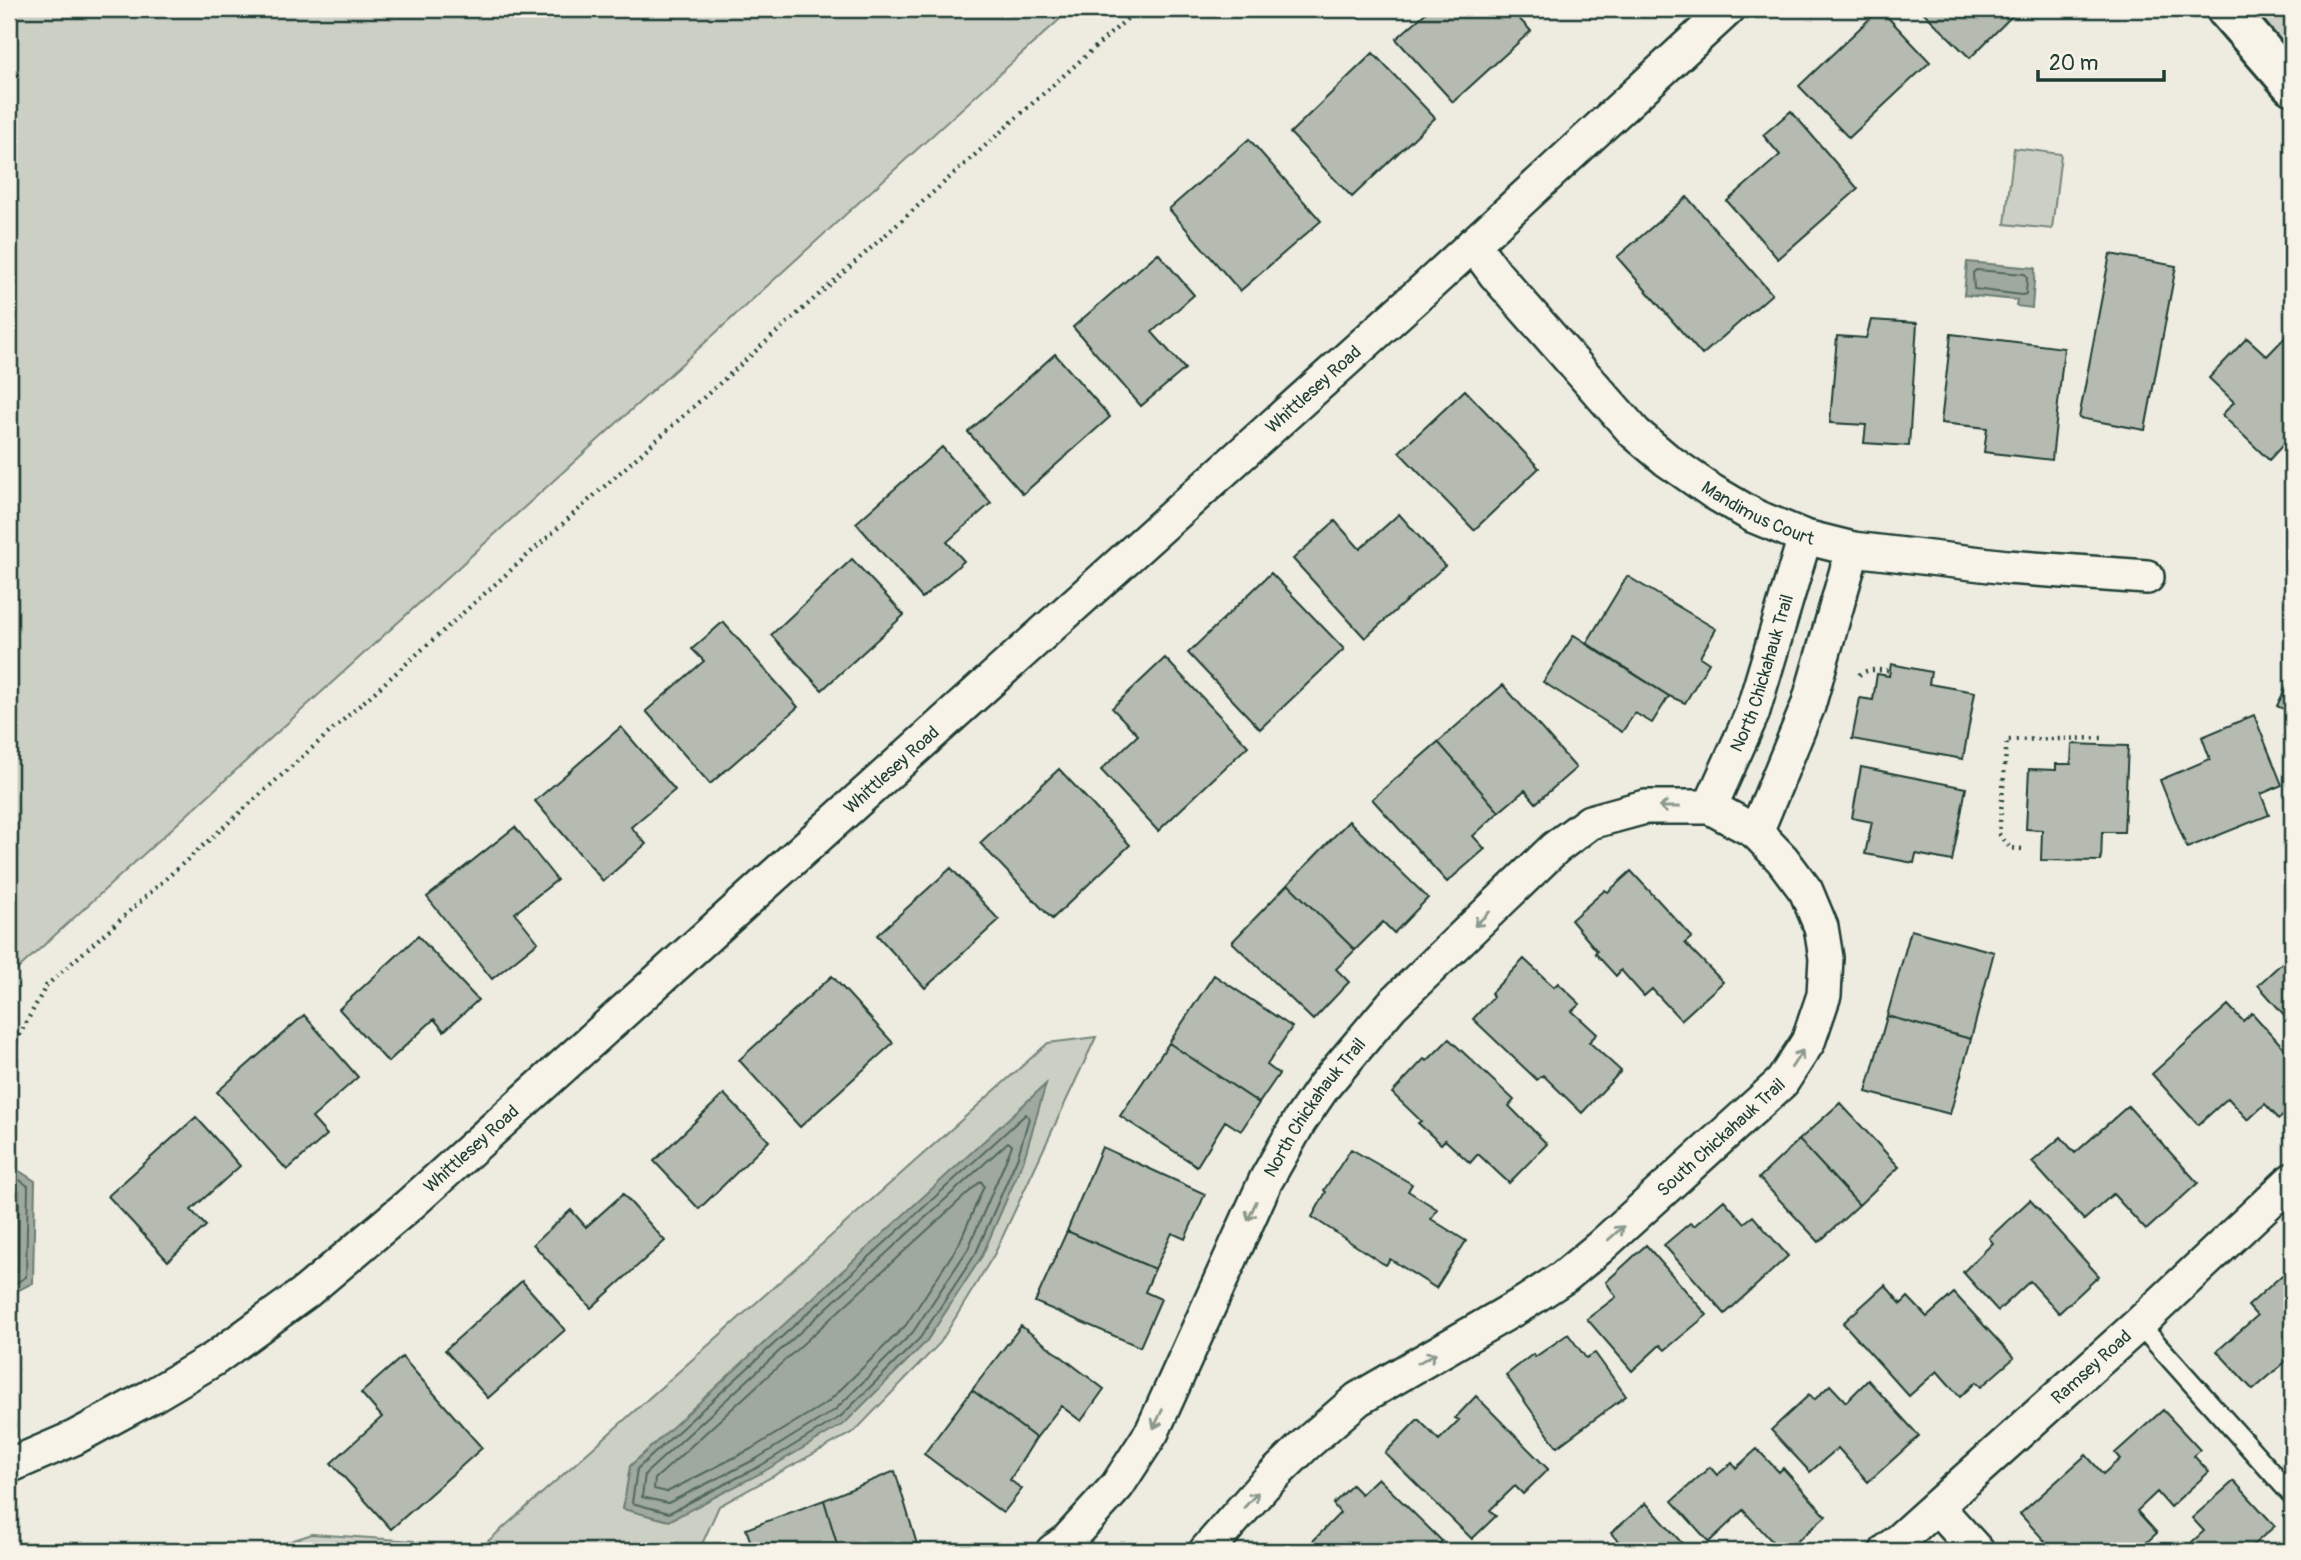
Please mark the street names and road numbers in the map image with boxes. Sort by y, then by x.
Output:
street label: Whittlesey Road [1261,341,1366,439]
street label: Mandimus Court [1697,476,1817,551]
street label: North Chickahauk Trail [1725,592,1799,756]
street label: Whittlesey Road [839,721,944,819]
street label: North Chickahauk Trail [1259,1034,1371,1181]
street label: South Chickahauk Trail [1652,1074,1790,1202]
street label: Whittlesey Road [419,1100,524,1198]
street label: Ramsey Road [2047,1325,2137,1409]

